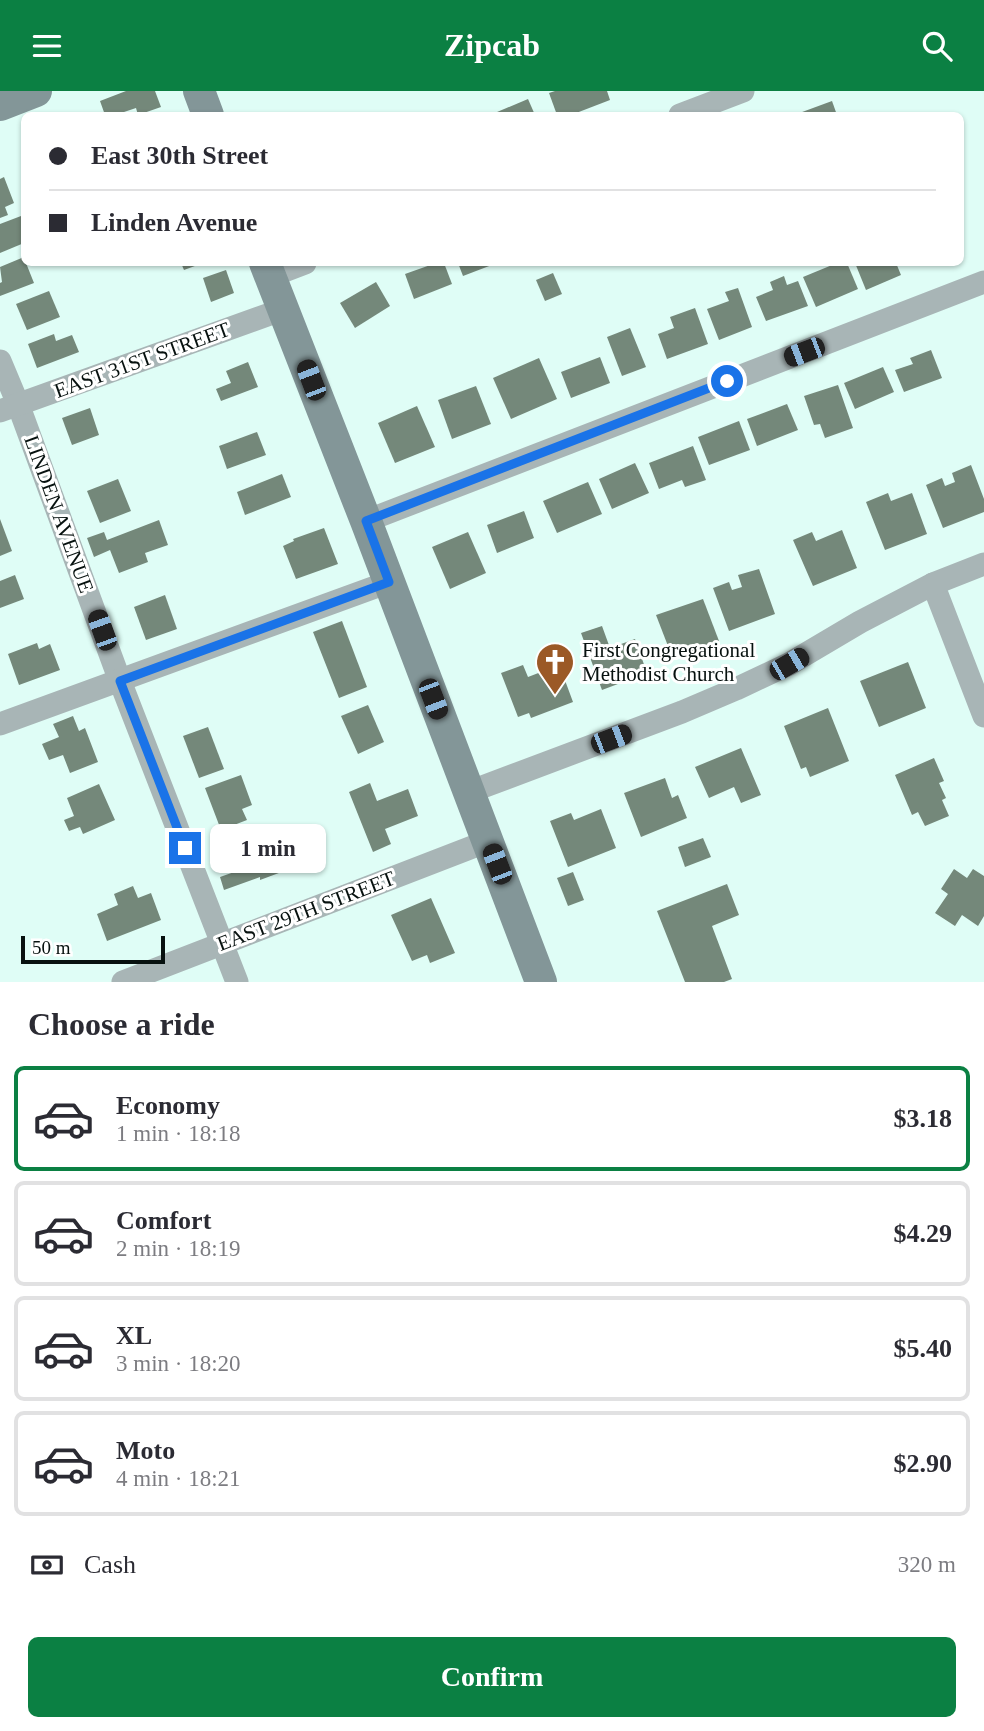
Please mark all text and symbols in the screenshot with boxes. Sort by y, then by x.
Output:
icon: menu [28,27,66,65]
text: Zipcab [444,27,540,63]
icon: search [918,27,956,65]
text: East 30th Street [91,141,268,170]
text: Linden Avenue [91,208,257,237]
street label: EAST 31ST STREET [51,317,233,403]
car [781,335,828,369]
car [294,357,329,403]
route start [711,365,743,397]
street label: LINDEN AVENUE [19,432,99,596]
car [85,607,120,653]
place label: First Congregational Methodist Church [582,638,755,686]
church icon: First Congregational Methodist Church [534,641,576,696]
car [766,644,813,684]
car [416,676,451,722]
car [588,722,635,756]
callout: 1 min [210,823,325,873]
route end [169,832,201,864]
text: 1 min [240,836,296,861]
car [480,841,515,887]
street label: EAST 29TH STREET [214,866,398,956]
scale bar [21,933,164,965]
text: 50 m [32,937,71,958]
text: Choose a ride [28,1006,215,1042]
icon: car [32,1087,95,1150]
text: Economy [116,1091,220,1120]
text: $3.18 [894,1104,952,1133]
text: 1 min · 18:18 [116,1121,241,1146]
icon: car [32,1202,95,1265]
text: Comfort [116,1206,211,1235]
text: $4.29 [894,1219,952,1248]
text: 2 min · 18:19 [116,1236,241,1261]
icon: car [32,1317,95,1380]
text: XL [116,1321,152,1350]
text: $5.40 [894,1334,952,1363]
text: 3 min · 18:20 [116,1351,241,1376]
icon: car [32,1432,95,1495]
text: Moto [116,1436,175,1465]
text: $2.90 [894,1449,952,1478]
text: 4 min · 18:21 [116,1466,241,1491]
icon: cash [28,1546,66,1584]
text: Cash [84,1550,136,1579]
text: 320 m [898,1552,956,1577]
button: Confirm [28,1637,956,1717]

